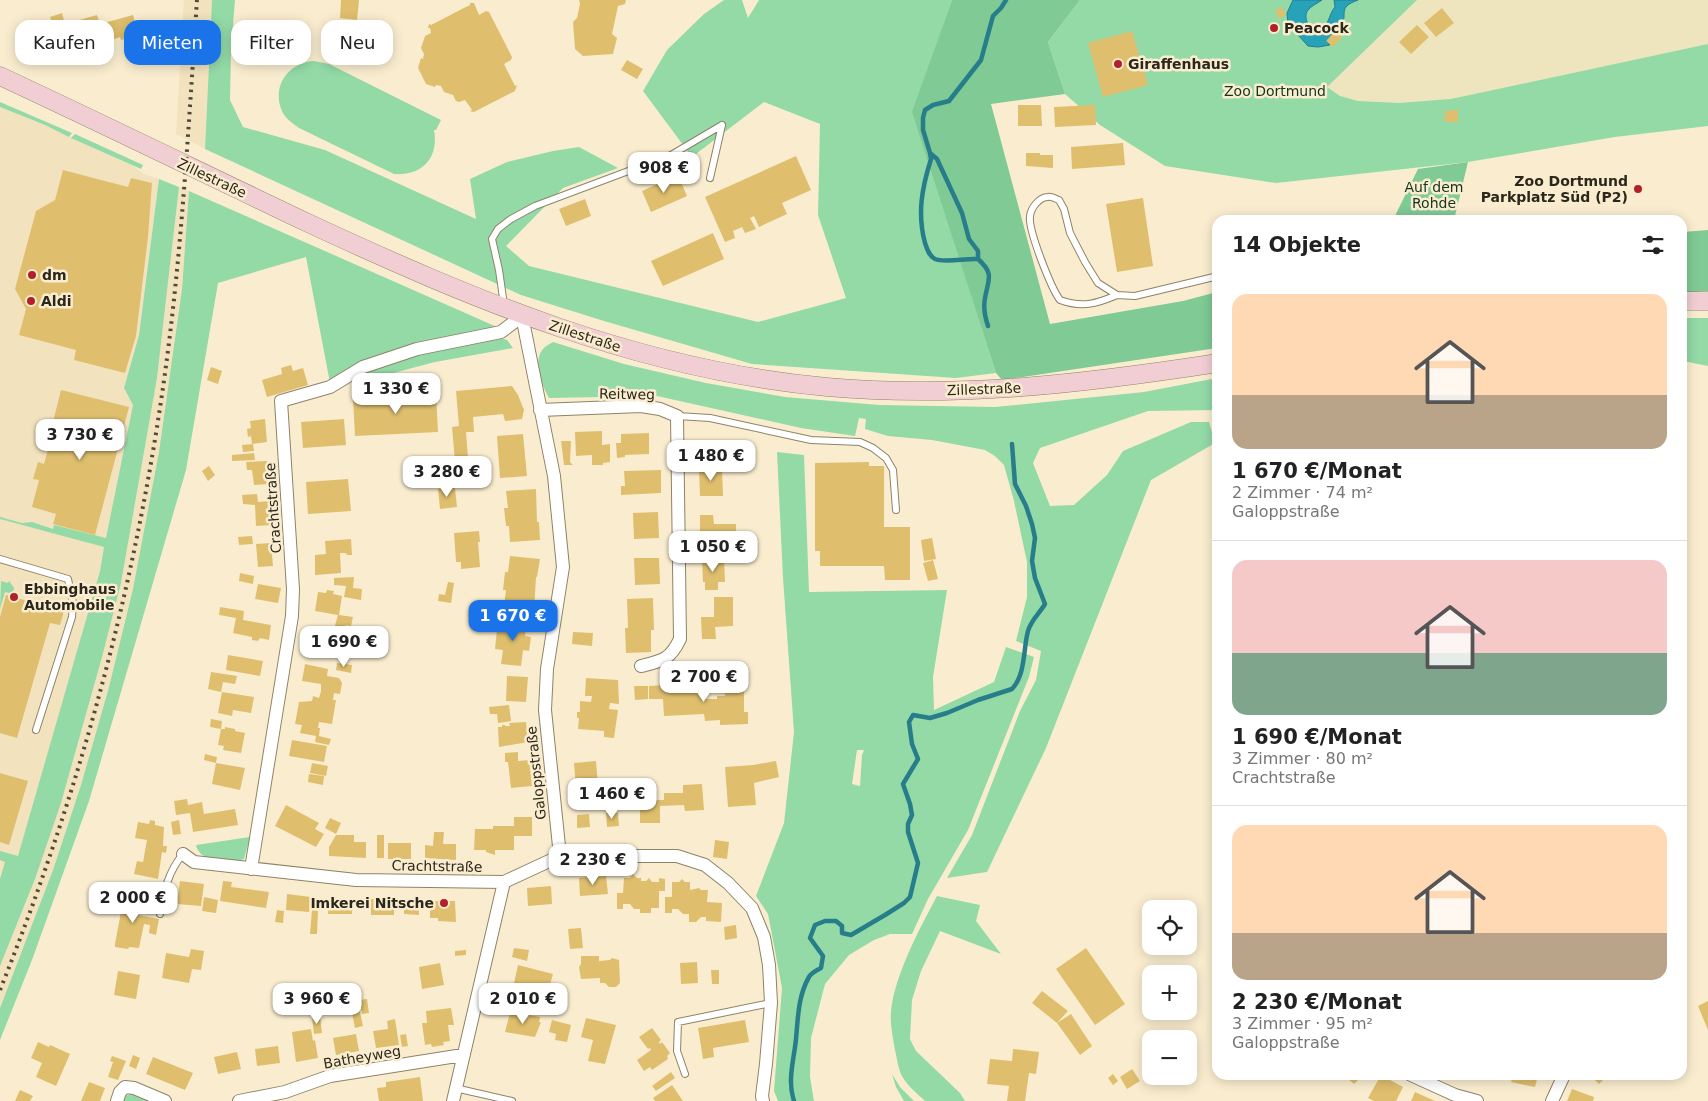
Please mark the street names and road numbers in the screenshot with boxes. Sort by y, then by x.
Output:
street label: Zillestraße [175,155,249,201]
street label: Zillestraße [547,317,623,355]
street label: Zillestraße [947,380,1021,398]
street label: Reitweg [599,386,655,402]
street label: Crachtstraße [262,462,284,554]
street label: Galoppstraße [523,725,549,821]
street label: Crachtstraße [392,857,482,875]
street label: Batheyweg [322,1042,402,1072]

